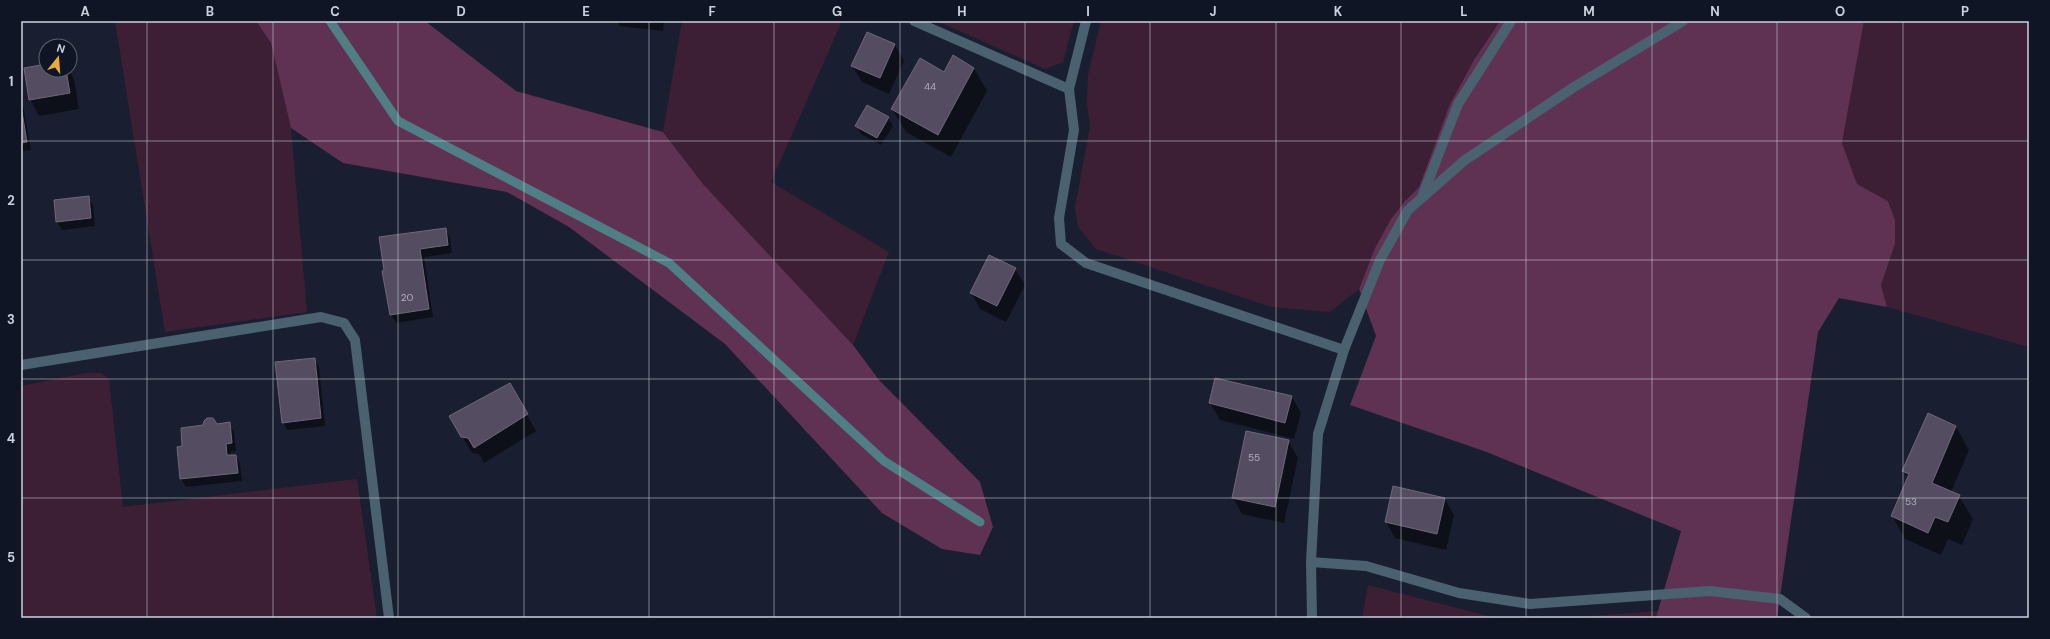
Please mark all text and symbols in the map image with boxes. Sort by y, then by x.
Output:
text: A [80,3,90,20]
text: B [206,3,214,20]
text: C [330,3,340,20]
text: D [456,3,466,20]
text: E [582,3,590,20]
text: F [708,3,716,20]
text: G [832,3,842,20]
text: H [957,3,967,20]
text: I [1086,3,1090,20]
text: J [1209,3,1217,20]
text: K [1334,3,1343,20]
text: L [1460,3,1468,20]
text: M [1583,3,1595,20]
text: N [1710,3,1720,20]
text: O [1835,3,1845,20]
text: P [1961,3,1969,20]
north arrow [38,38,78,78]
text: N [55,41,67,56]
text: 1 [9,73,13,90]
house number: 44 [924,80,936,93]
text: 2 [7,192,15,209]
house number: 20 [401,291,413,304]
text: 3 [7,311,15,328]
text: 4 [7,430,15,447]
house number: 55 [1248,451,1260,464]
house number: 53 [1905,495,1917,508]
text: 5 [7,549,15,566]

